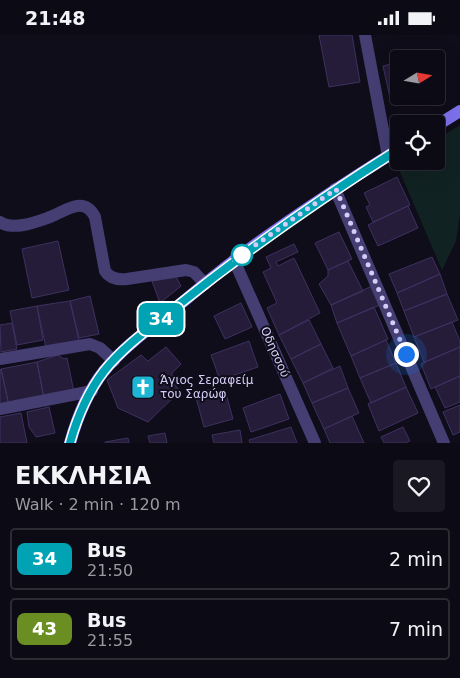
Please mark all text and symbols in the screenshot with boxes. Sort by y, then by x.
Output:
text: 21:48 [25,7,85,29]
north arrow [390,50,445,105]
map controls [390,50,445,170]
button: locate [390,115,445,170]
unlabelled marker [231,244,253,266]
line badge: 34 [138,303,184,335]
text: 34 [148,308,174,329]
street label: Οδησσού [258,325,292,380]
your location [394,342,419,367]
place label: Άγιος Σεραφείμ του Σαρώφ [160,373,254,401]
church icon: Άγιος Σεραφείμ του Σαρώφ [130,374,156,400]
button: heart [393,460,445,512]
text: ΕΚΚΛΗΣΙΑ [15,462,151,490]
text: Walk · 2 min · 120 m [15,495,180,514]
text: Bus [87,539,126,561]
text: 34 [32,548,57,569]
text: 2 min [389,548,443,570]
text: 21:50 [87,561,133,580]
text: Bus [87,609,126,631]
text: 43 [32,618,57,639]
text: 7 min [389,618,443,640]
text: 21:55 [87,631,133,650]

